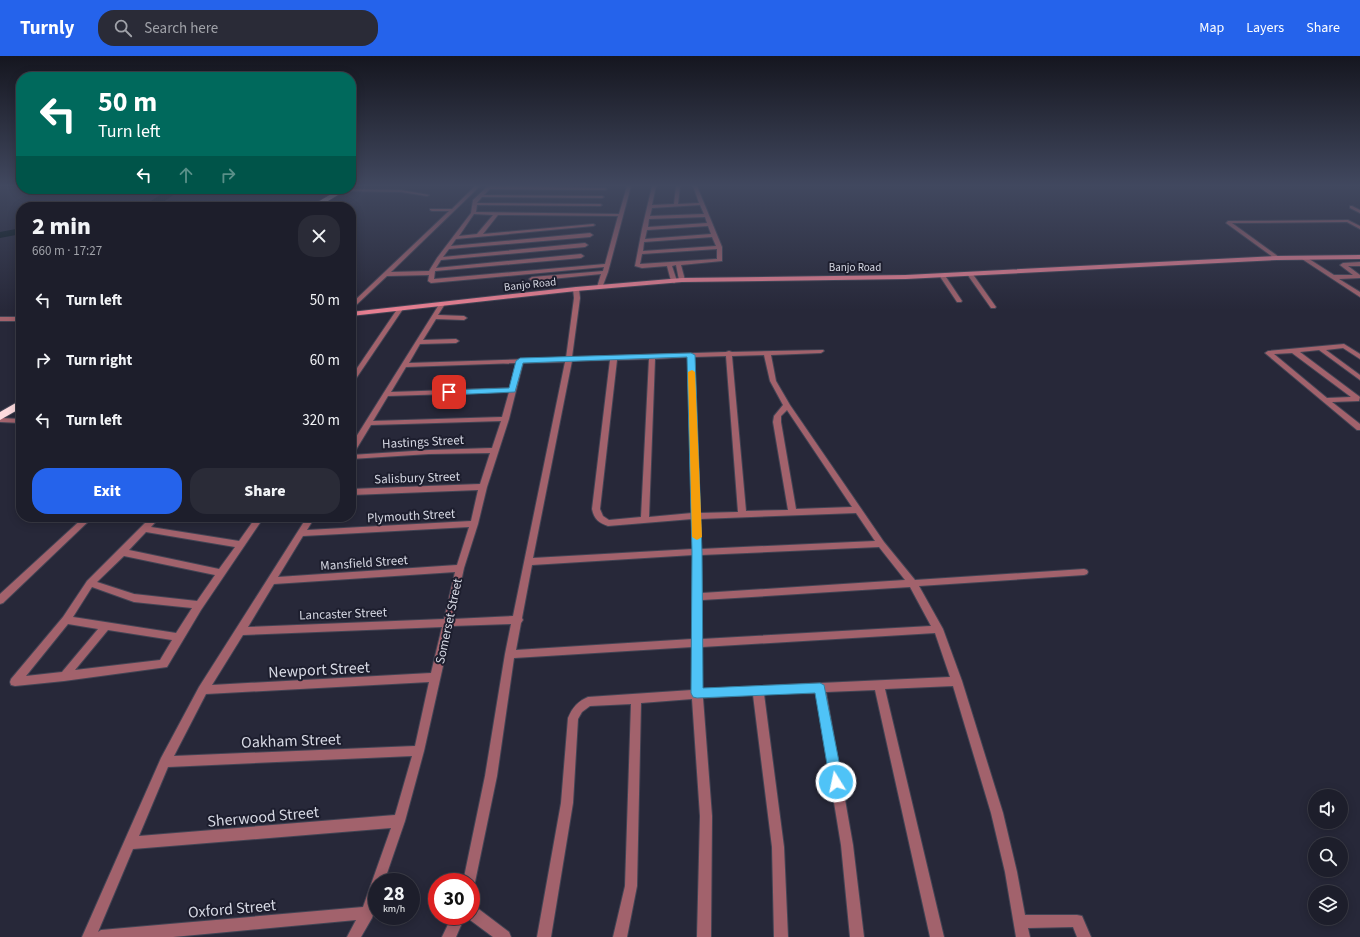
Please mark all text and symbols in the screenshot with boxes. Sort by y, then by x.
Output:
search box [98,10,378,46]
text: Turnly [20,15,74,42]
icon: search [112,17,134,39]
text: Search here [144,18,218,39]
text: Map [1199,18,1224,38]
text: Layers [1246,18,1284,38]
text: Share [1306,18,1340,38]
text: 50 m [98,82,157,122]
icon: left [32,88,84,140]
text: Turn left [98,119,160,144]
icon: left [133,164,155,186]
icon: ahead [175,164,197,186]
icon: right [217,164,239,186]
text: 2 min [32,209,91,244]
button: close [298,215,340,257]
text: 660 m · 17:27 [32,242,102,260]
street label: Banjo Road [829,260,881,275]
street label: Banjo Road [503,274,557,295]
icon: left [32,289,54,311]
text: Turn left [66,290,122,311]
text: 50 m [310,290,340,311]
icon: right [32,349,54,371]
text: Turn right [66,350,132,371]
text: 60 m [310,350,340,371]
pin [432,375,466,409]
icon: arrive [438,381,460,403]
icon: left [32,409,54,431]
text: Turn left [66,410,122,431]
text: 320 m [302,410,340,431]
street label: Hastings Street [382,431,465,453]
street label: Salisbury Street [374,467,461,488]
button: Exit [32,468,182,514]
button: Share [190,468,340,514]
street label: Plymouth Street [367,505,456,527]
street label: Mansfield Street [320,551,409,575]
street label: Somerset Street [431,576,467,666]
street label: Lancaster Street [299,603,388,625]
street label: Newport Street [268,656,371,684]
street label: Oakham Street [241,728,342,754]
position arrow [815,761,857,803]
map controls [1308,789,1348,925]
button: sound [1308,789,1348,829]
street label: Sherwood Street [206,801,320,833]
button: search [1308,837,1348,877]
speed limit sign: 30 [428,873,480,925]
text: 28 [383,880,405,908]
button: layers [1308,885,1348,925]
street label: Oxford Street [187,894,278,924]
text: km/h [383,902,405,916]

